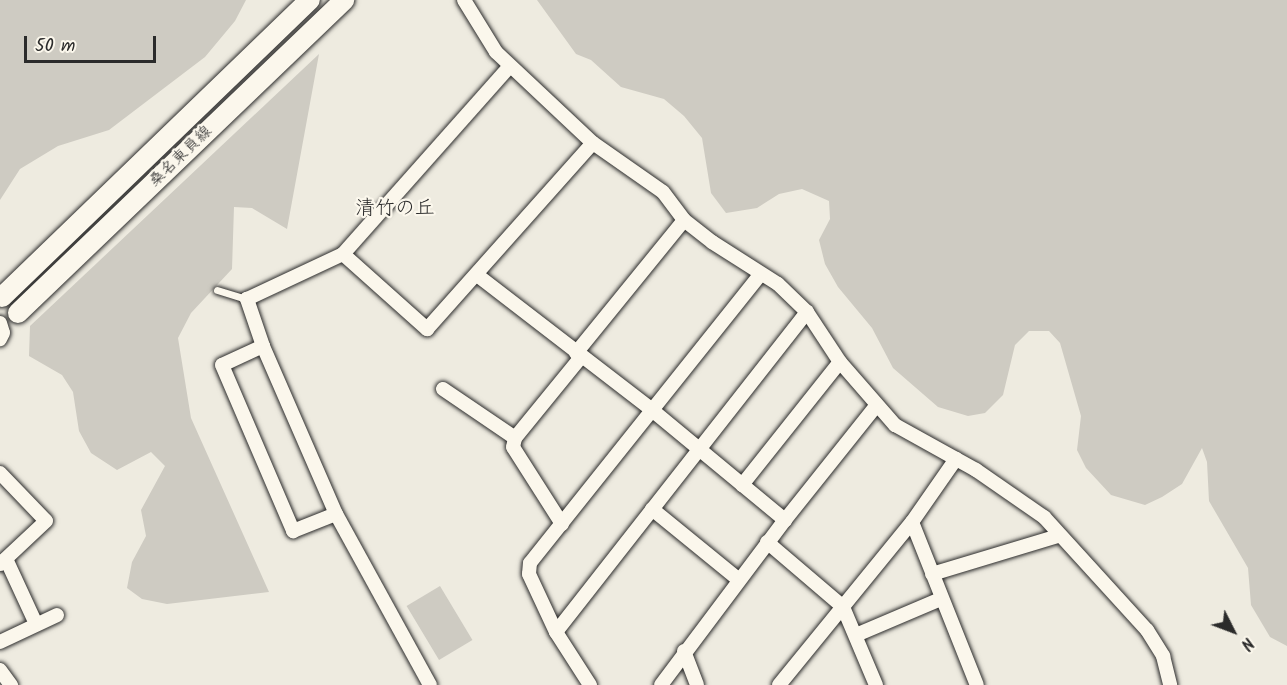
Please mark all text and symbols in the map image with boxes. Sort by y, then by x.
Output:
scale bar [27,24,159,62]
text: 50 m [35,32,75,61]
street label: 桑名東員線 [146,122,216,192]
district label: 清竹の丘 [355,197,435,221]
north arrow [1203,601,1263,661]
text: N [1234,631,1259,655]

